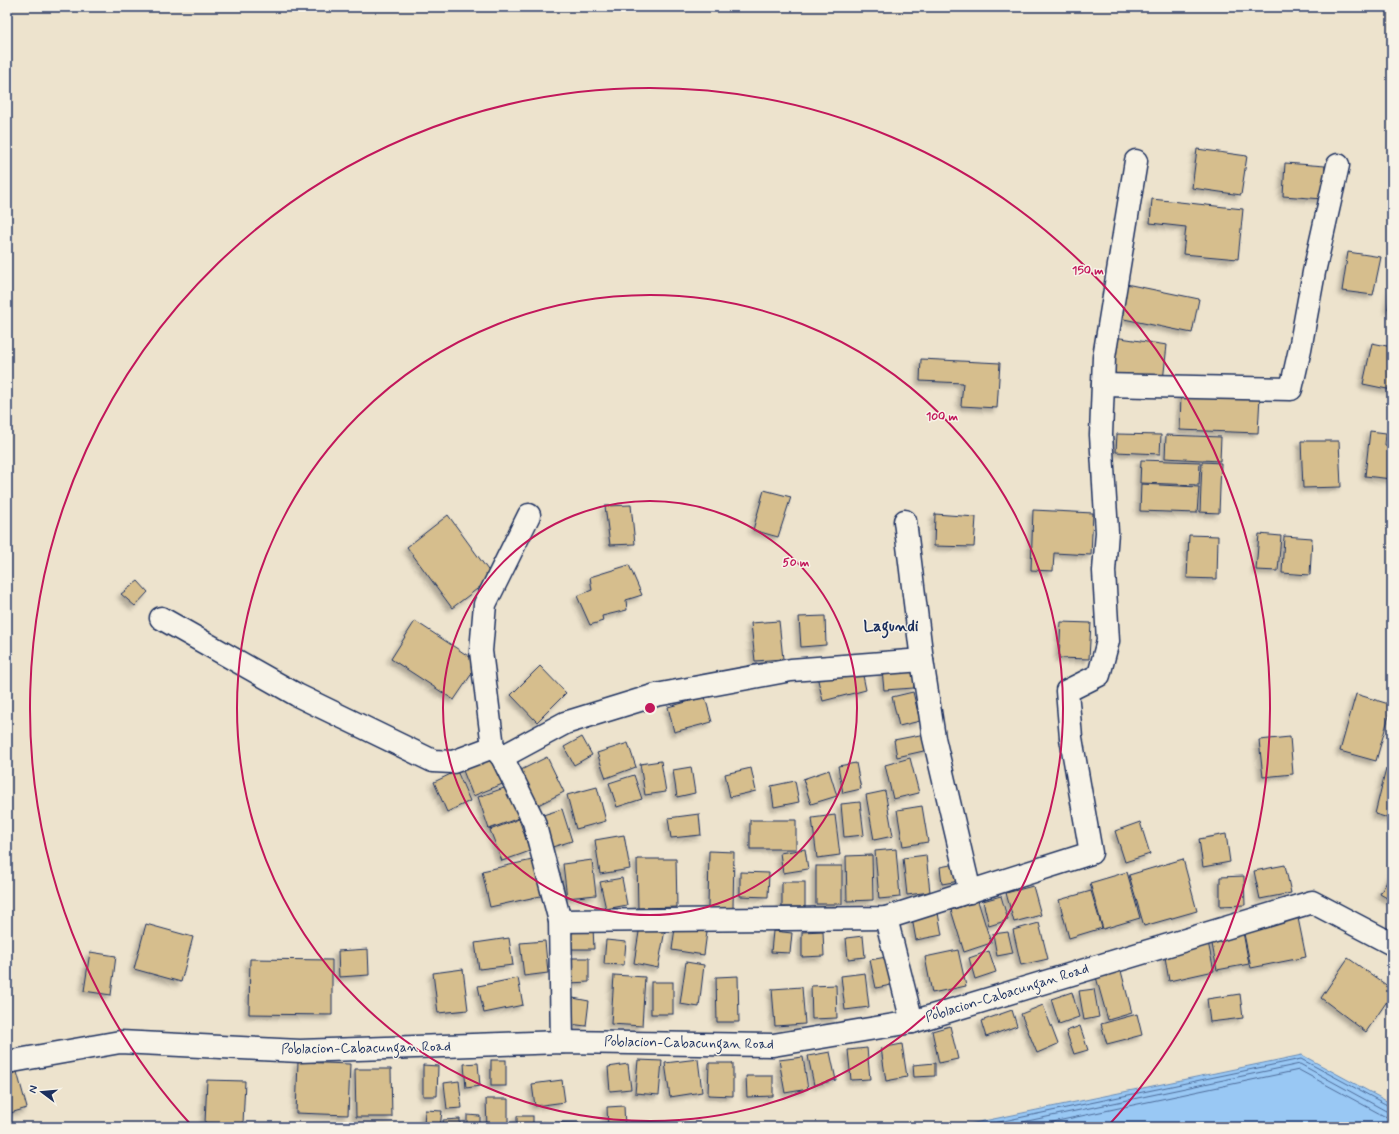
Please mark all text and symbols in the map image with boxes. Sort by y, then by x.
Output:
text: 150 m [1072,263,1104,279]
text: 100 m [926,409,959,425]
text: 50 m [783,555,810,571]
district label: Lagundi [863,616,919,639]
centre of rings [643,701,657,715]
street label: Poblacion-Cabacungan Road [923,960,1091,1028]
street label: Poblacion-Cabacungan Road [604,1033,774,1055]
street label: Poblacion-Cabacungan Road [281,1038,451,1060]
north arrow [22,1072,62,1112]
text: N [26,1084,41,1095]

